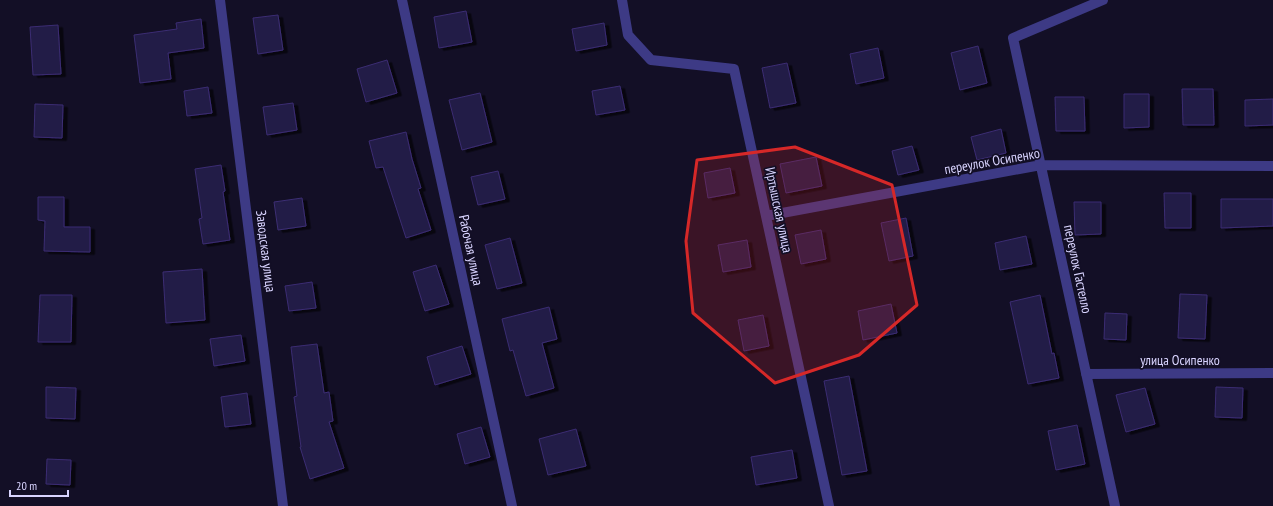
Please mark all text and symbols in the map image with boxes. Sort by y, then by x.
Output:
street label: переулок Осипенко [943,144,1041,178]
street label: Иртышская улица [761,166,797,254]
street label: Заводская улица [252,209,280,293]
street label: Рабочая улица [455,213,487,287]
street label: переулок Гастелло [1060,223,1096,315]
street label: улица Осипенко [1140,351,1220,369]
scale bar [10,472,68,498]
text: 20 m [16,478,37,493]

